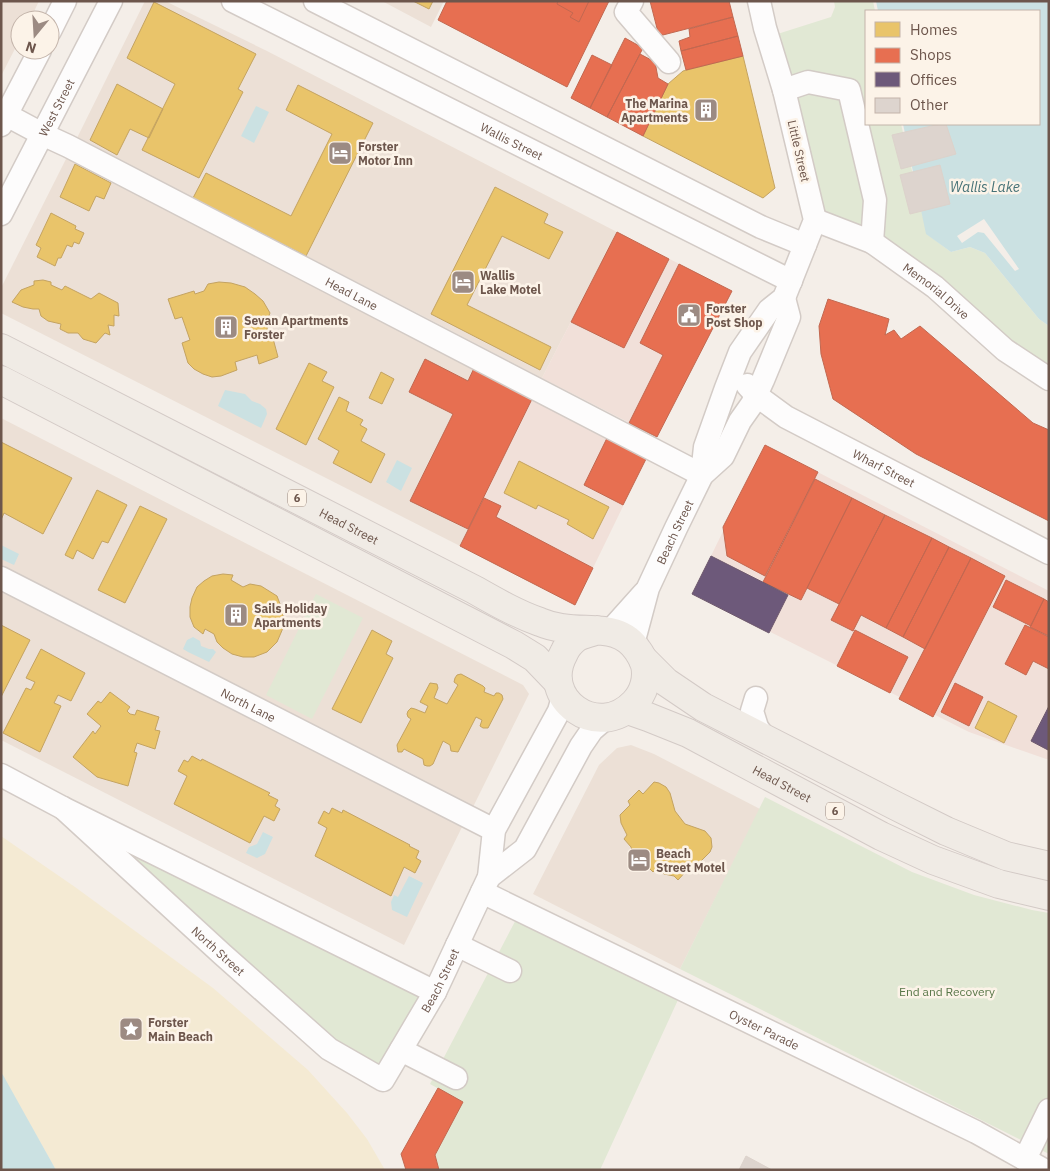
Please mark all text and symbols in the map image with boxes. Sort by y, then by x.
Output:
north arrow [10,10,60,60]
legend [865,10,1040,125]
text: Homes [910,20,958,39]
text: N [23,37,39,57]
text: Shops [910,45,952,64]
text: Offices [910,70,957,89]
street label: West Street [35,76,77,139]
text: Other [910,95,949,114]
place label: The Marina Apartments [621,96,688,125]
building icon: The Marina Apartments [693,97,719,123]
street label: Wallis Street [478,119,546,163]
street label: Little Street [785,119,813,183]
place label: Forster Motor Inn [358,139,413,168]
hotel icon: Forster Motor Inn [327,140,353,166]
water label: Wallis Lake [950,178,1020,196]
street label: Memorial Drive [900,259,973,322]
place label: Wallis Lake Motel [480,268,541,297]
hotel icon: Wallis Lake Motel [450,269,476,295]
street label: Head Lane [323,273,381,313]
place label: Forster Post Shop [706,301,763,330]
public building icon: Forster Post Shop [676,302,702,328]
place label: Sevan Apartments Forster [244,313,348,342]
building icon: Sevan Apartments Forster [213,314,239,340]
street label: Wharf Street [850,445,918,490]
road number: 6 [288,489,306,506]
street label: Beach Street [653,497,696,566]
street label: Head Street [317,504,381,547]
place label: Sails Holiday Apartments [254,601,328,630]
building icon: Sails Holiday Apartments [223,602,249,628]
street label: North Lane [219,684,279,725]
street label: Head Street [750,762,814,805]
road number: 6 [826,802,844,819]
place label: Beach Street Motel [656,846,726,875]
hotel icon: Beach Street Motel [626,847,652,873]
street label: North Street [189,923,248,978]
street label: Beach Street [417,946,462,1015]
park label: End and Recovery [899,984,995,999]
street label: Oyster Parade [727,1006,802,1053]
place label: Forster Main Beach [148,1015,213,1044]
place icon: Forster Main Beach [118,1016,144,1042]

